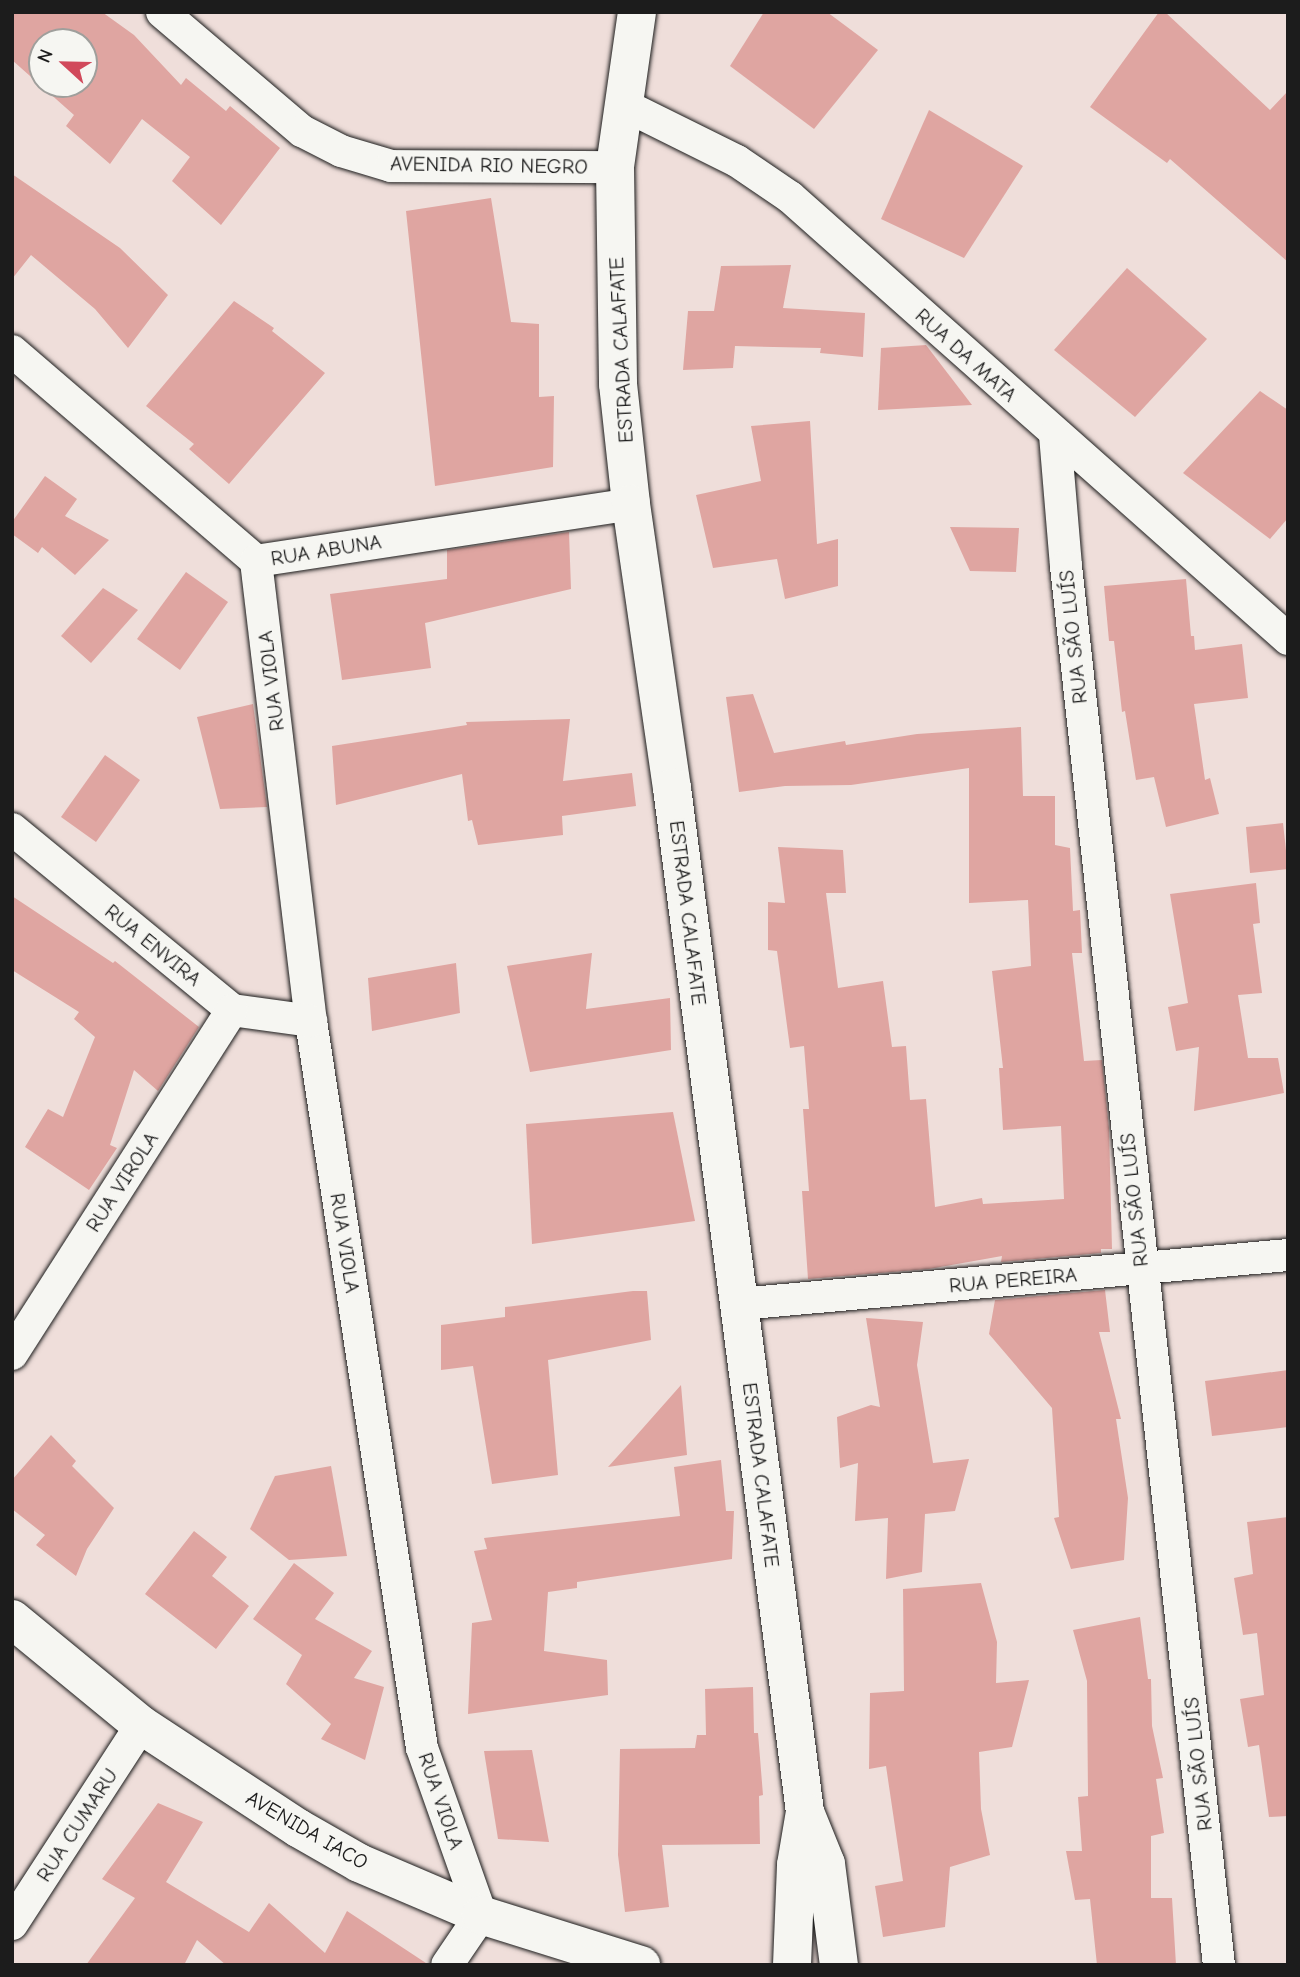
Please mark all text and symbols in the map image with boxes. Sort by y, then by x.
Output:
north arrow [28,28,98,98]
text: N [33,46,58,66]
street label: AVENIDA RIO NEGRO [390,151,588,179]
street label: ESTRADA CALAFATE [604,256,638,444]
street label: RUA DA MATA [910,303,1022,407]
street label: RUA ABUNA [269,529,383,571]
street label: RUA SÃO LUÍS [1053,569,1093,705]
street label: RUA VIOLA [252,629,290,733]
street label: ESTRADA CALAFATE [664,819,712,1007]
street label: RUA ENVIRA [100,899,206,991]
street label: RUA VIROLA [80,1127,164,1237]
street label: RUA SÃO LUÍS [1114,1132,1154,1268]
street label: RUA VIOLA [325,1191,365,1295]
street label: RUA PEREIRA [948,1262,1078,1298]
street label: ESTRADA CALAFATE [737,1381,785,1569]
street label: RUA SÃO LUÍS [1178,1696,1218,1832]
street label: RUA VIOLA [413,1749,469,1853]
street label: RUA CUMARU [31,1764,123,1886]
street label: AVENIDA IACO [242,1785,372,1875]

